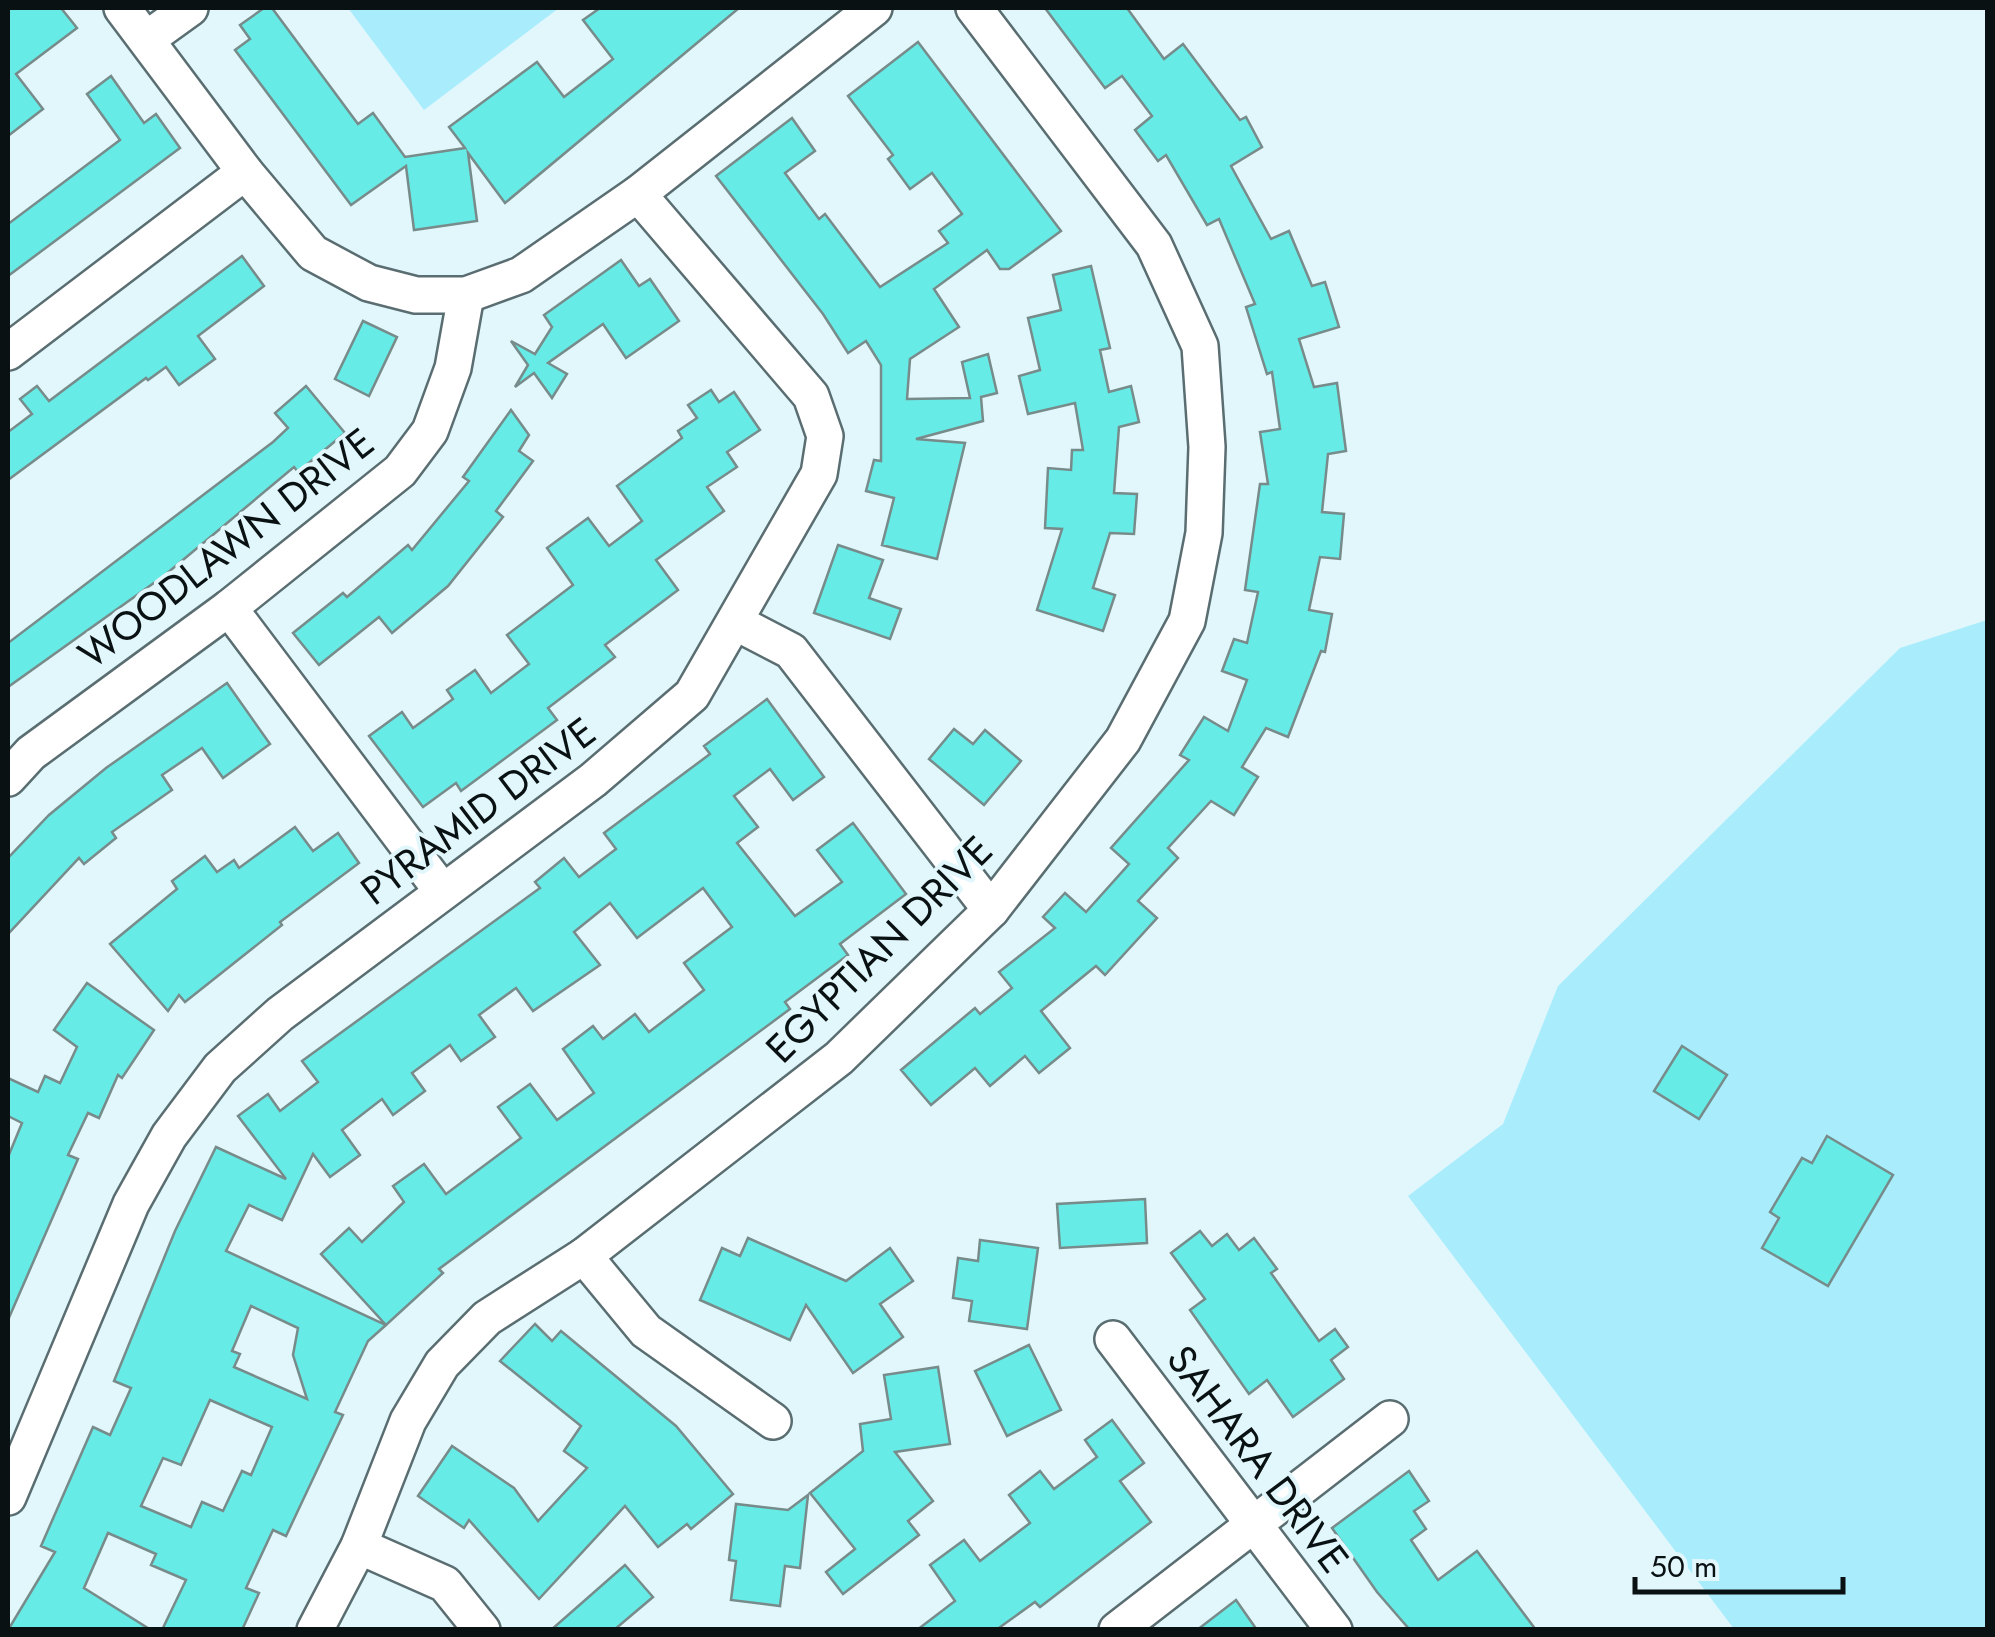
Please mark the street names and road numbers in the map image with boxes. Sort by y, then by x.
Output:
street label: WOODLAWN DRIVE [66,414,386,682]
street label: PYRAMID DRIVE [348,703,608,919]
street label: EGYPTIAN DRIVE [752,822,1006,1076]
street label: SAHARA DRIVE [1153,1333,1363,1585]

